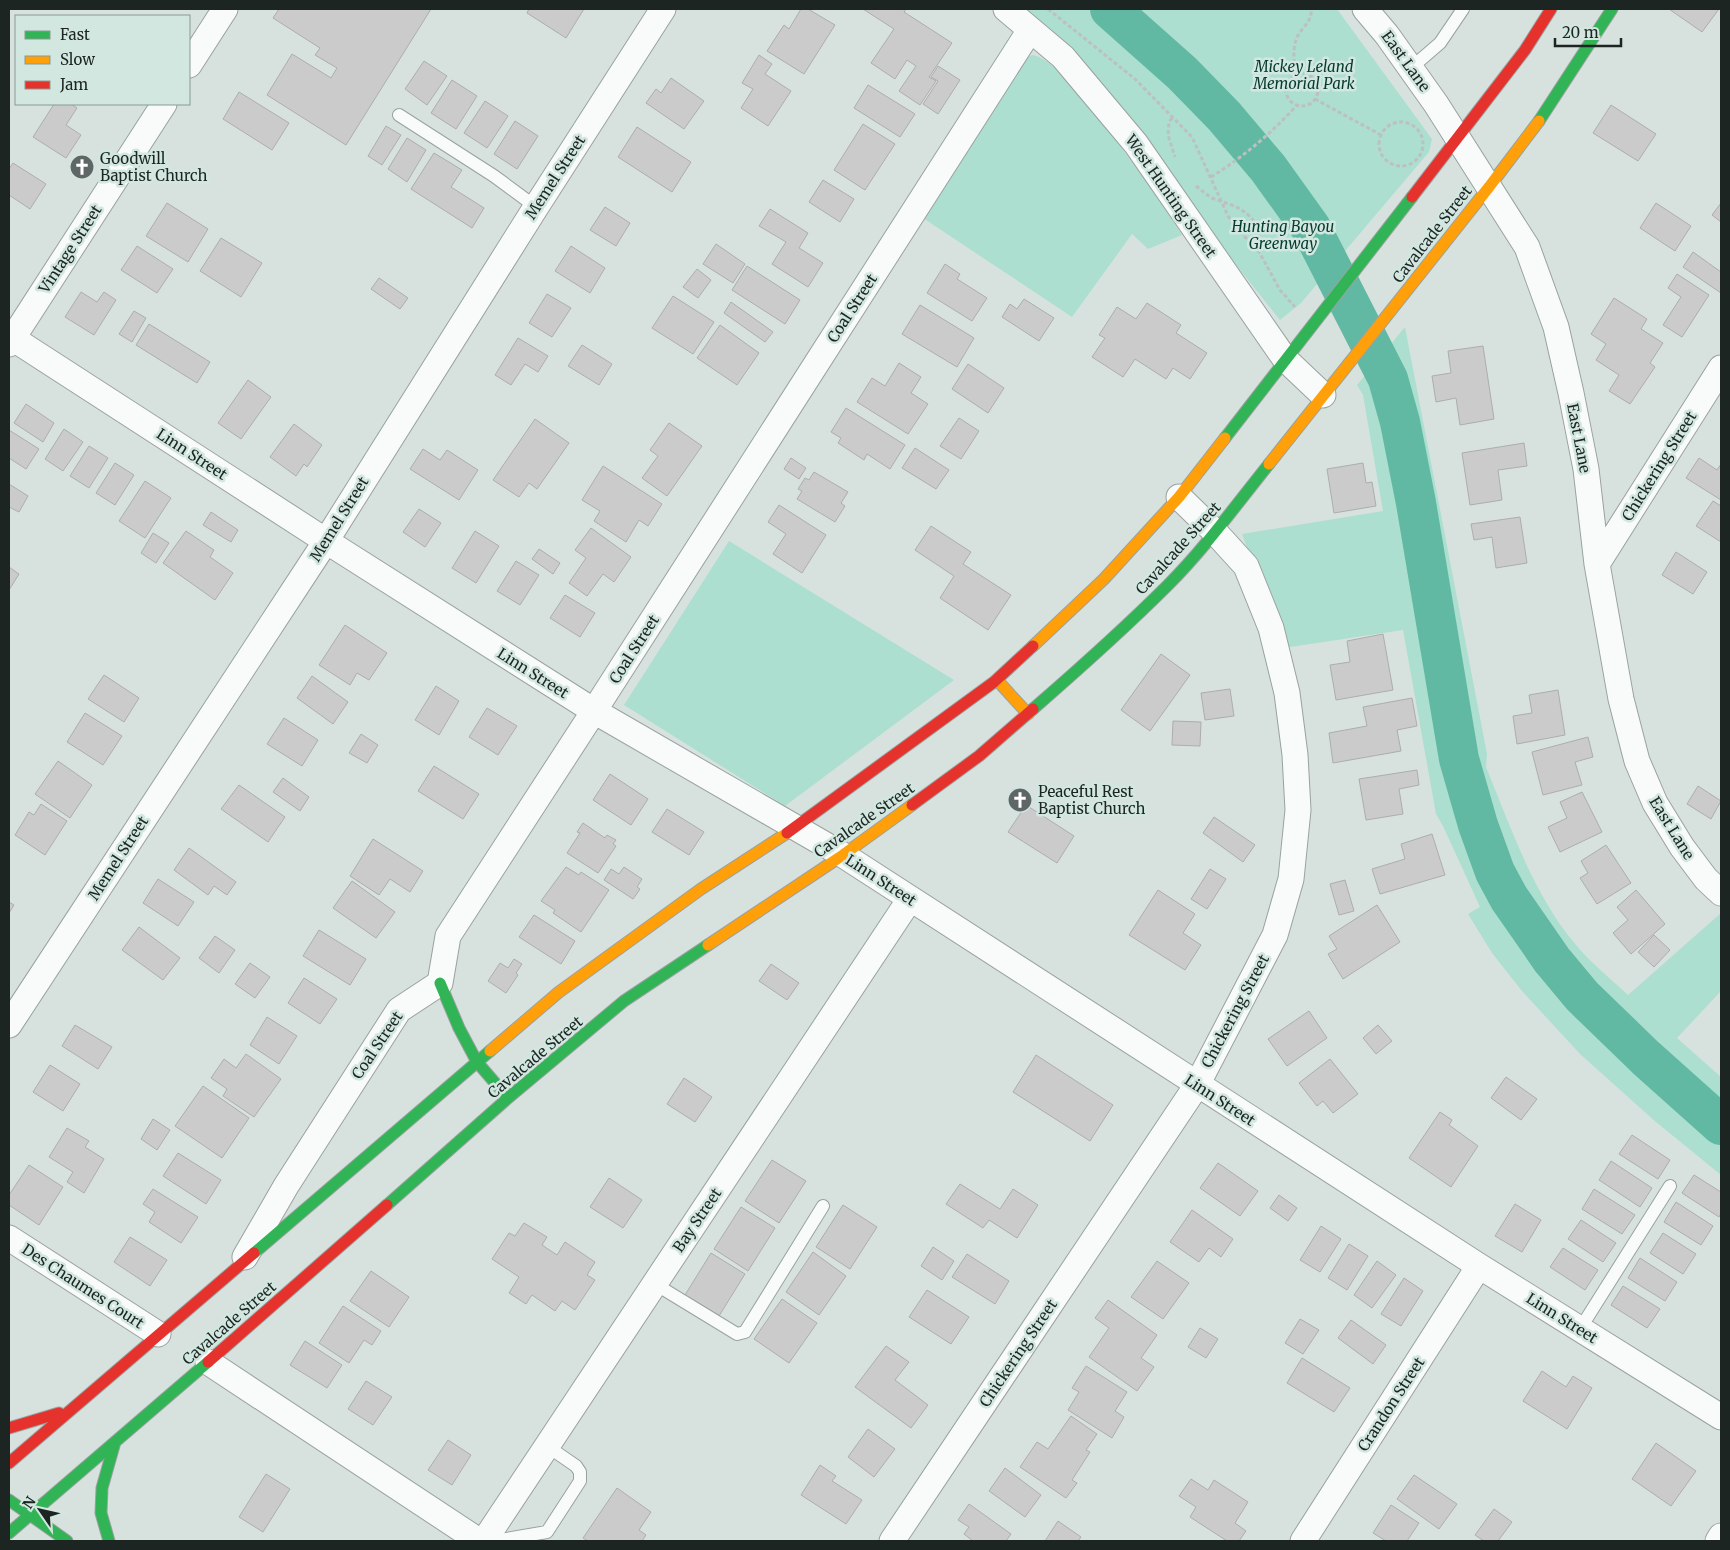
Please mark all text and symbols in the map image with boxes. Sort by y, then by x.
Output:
legend [15,15,190,105]
scale bar [1555,15,1621,47]
text: 20 m [1562,23,1599,42]
text: Fast [60,25,90,44]
street label: East Lane [1378,27,1434,95]
text: Slow [60,50,95,69]
park label: Mickey Leland Memorial Park [1252,57,1356,93]
text: Jam [59,75,88,94]
street label: West Hunting Street [1121,130,1221,261]
street label: Memel Street [521,131,589,223]
place label: Goodwill Baptist Church [100,149,207,185]
church icon: Goodwill Baptist Church [69,154,95,180]
street label: Cavalcade Street [1388,182,1476,286]
street label: Vintage Street [34,201,106,298]
park label: Hunting Bayou Greenway [1231,217,1335,253]
street label: Coal Street [823,270,881,346]
street label: East Lane [1563,402,1595,475]
street label: Chickering Street [1618,408,1700,524]
street label: Linn Street [153,424,231,484]
street label: Memel Street [305,473,373,565]
street label: Cavalcade Street [1131,498,1225,598]
street label: Coal Street [605,611,663,687]
street label: Linn Street [494,644,572,702]
street label: Cavalcade Street [810,778,918,862]
place label: Peaceful Rest Baptist Church [1038,782,1145,818]
church icon: Peaceful Rest Baptist Church [1007,787,1033,813]
street label: East Lane [1645,793,1699,863]
street label: Memel Street [84,812,152,904]
street label: Linn Street [842,850,920,910]
street label: Chickering Street [1197,951,1273,1071]
street label: Coal Street [347,1007,407,1083]
street label: Cavalcade Street [484,1012,586,1102]
street label: Linn Street [1181,1070,1259,1130]
street label: Bay Street [669,1184,725,1256]
street label: Des Chaumes Court [19,1240,148,1333]
street label: Cavalcade Street [178,1277,280,1369]
street label: Linn Street [1523,1289,1601,1347]
street label: Chickering Street [975,1295,1061,1410]
street label: Crandon Street [1353,1353,1429,1455]
north arrow [15,1485,65,1535]
text: N [19,1493,40,1512]

